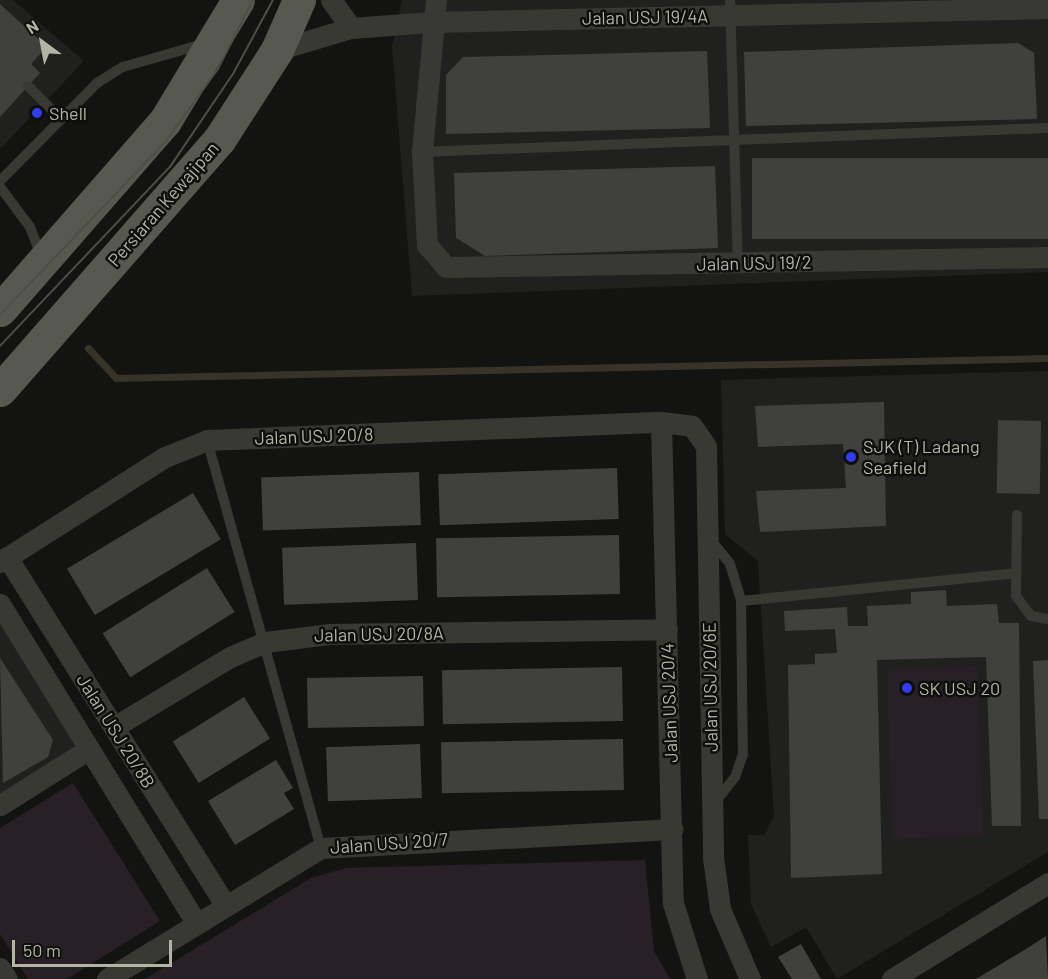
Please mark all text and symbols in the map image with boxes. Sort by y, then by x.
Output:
street label: Jalan USJ 19/4A [582,5,708,29]
north arrow [12,12,72,72]
text: N [23,15,42,37]
place label: Shell [49,102,87,124]
marker: Shell [30,106,44,120]
street label: Persiaran Kewajipan [103,137,223,271]
street label: Jalan USJ 19/2 [696,251,812,275]
street label: Jalan USJ 20/8 [254,423,374,449]
place label: SJK (T) Ladang Seafield [863,436,980,478]
marker: SJK (T) Ladang Seafield [844,450,858,464]
street label: Jalan USJ 20/8A [314,622,444,646]
street label: Jalan USJ 20/6E [698,622,722,752]
street label: Jalan USJ 20/4 [656,643,682,763]
street label: Jalan USJ 20/8B [72,670,160,792]
place label: SK USJ 20 [919,677,1000,699]
marker: SK USJ 20 [900,681,914,695]
street label: Jalan USJ 20/7 [329,828,449,858]
scale bar [15,928,176,966]
text: 50 m [23,939,61,961]

